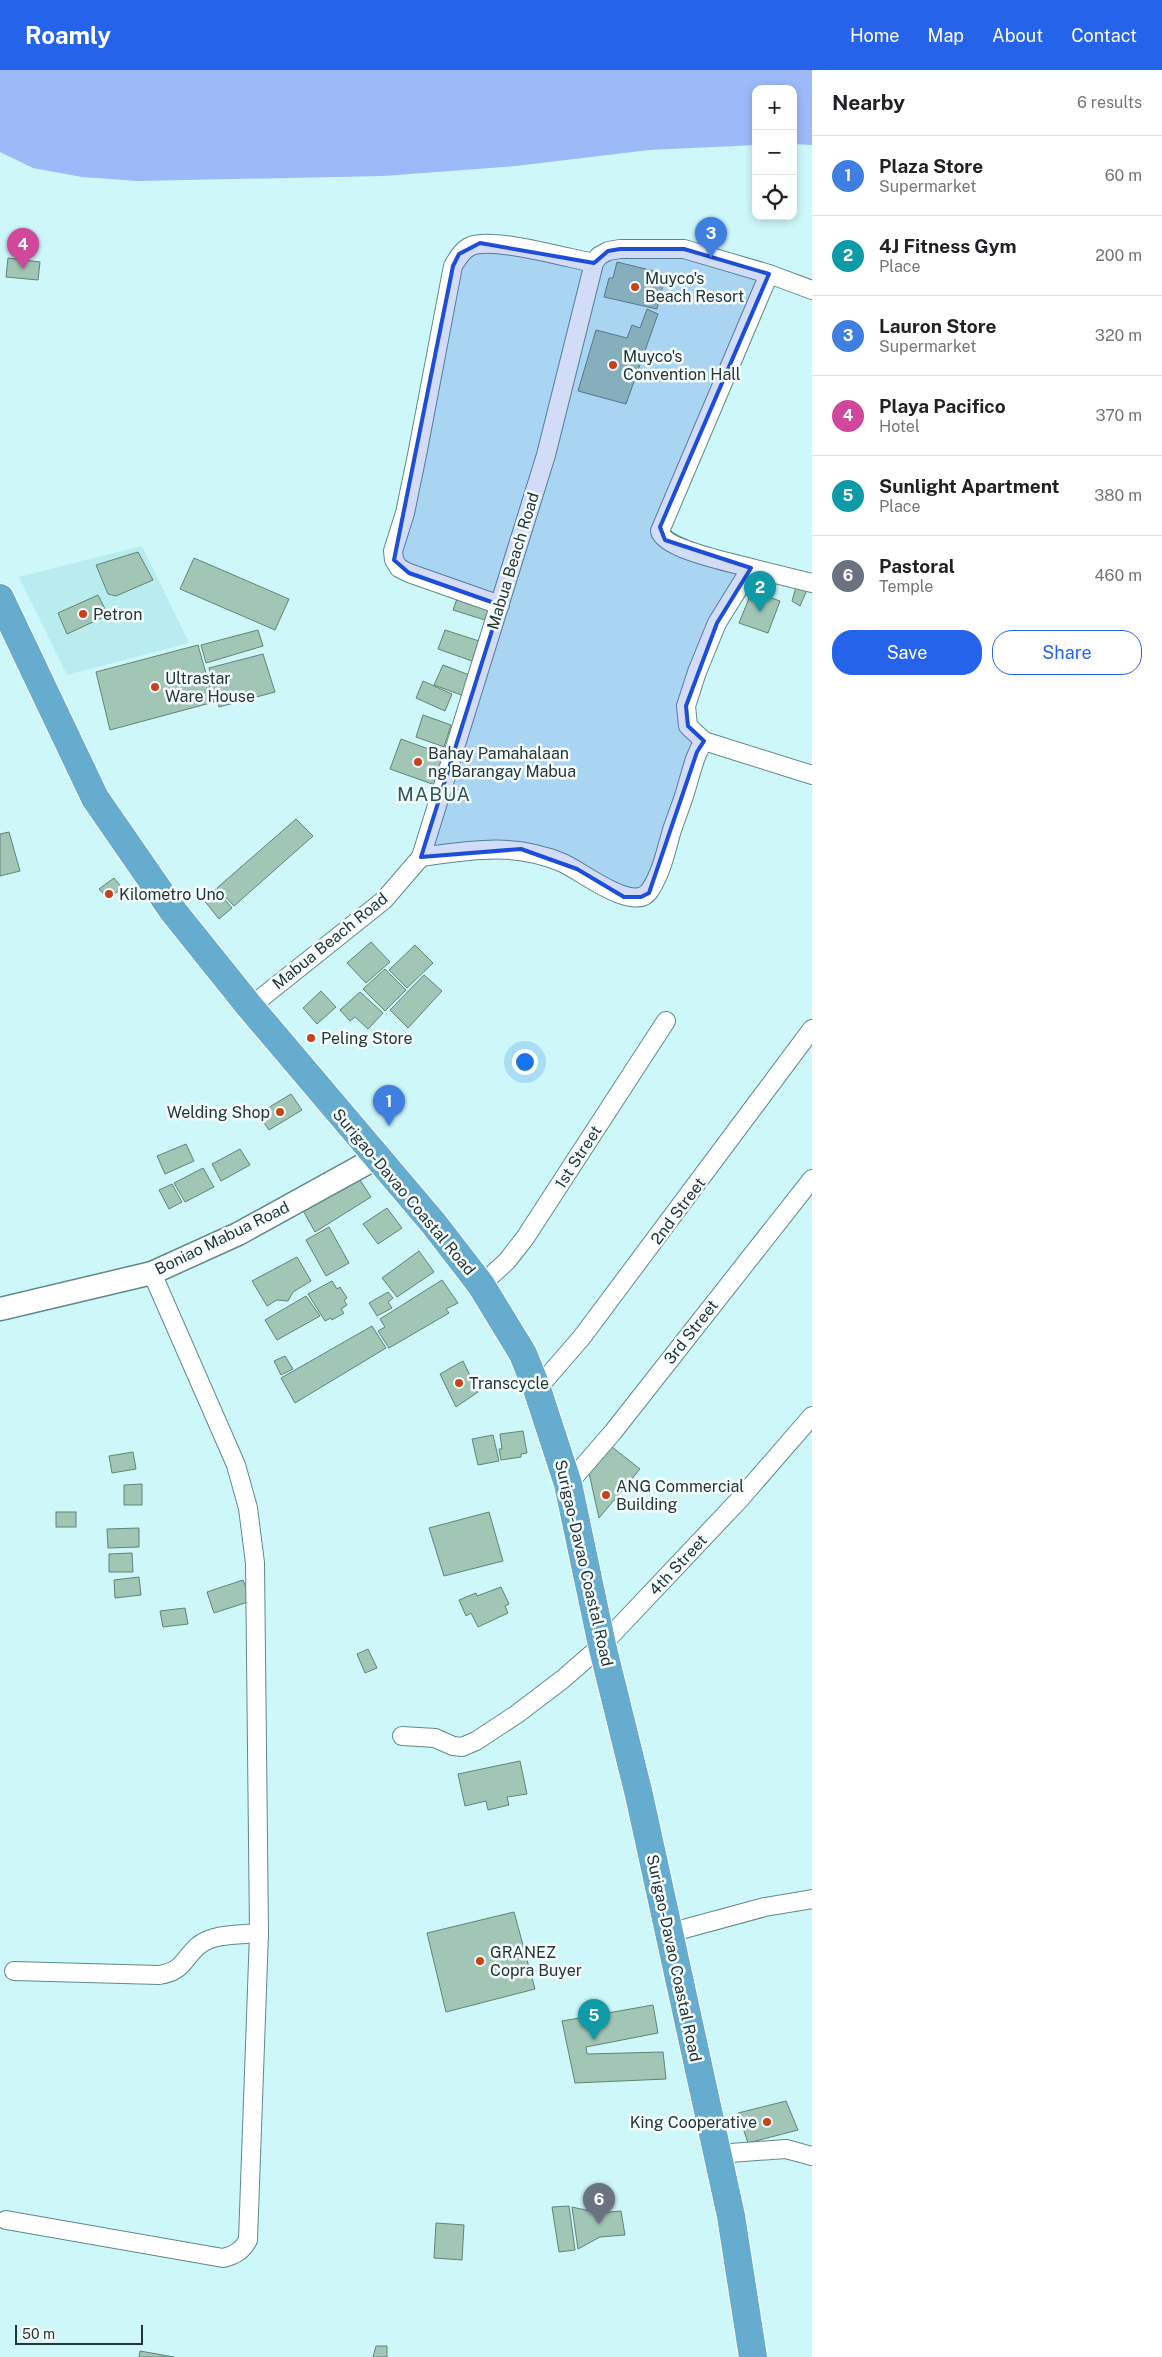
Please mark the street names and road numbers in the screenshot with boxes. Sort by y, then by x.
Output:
street label: Mabua Beach Road [483,490,543,632]
street label: Mabua Beach Road [269,889,391,993]
street label: Surigao-Davao Coastal Road [329,1105,479,1279]
street label: 1st Street [551,1122,605,1192]
street label: 2nd Street [647,1174,709,1248]
street label: Boniao Mabua Road [152,1197,292,1279]
street label: 3rd Street [660,1296,722,1368]
street label: Surigao-Davao Coastal Road [551,1458,617,1668]
street label: 4th Street [645,1531,711,1599]
street label: Surigao-Davao Coastal Road [643,1853,705,2063]

